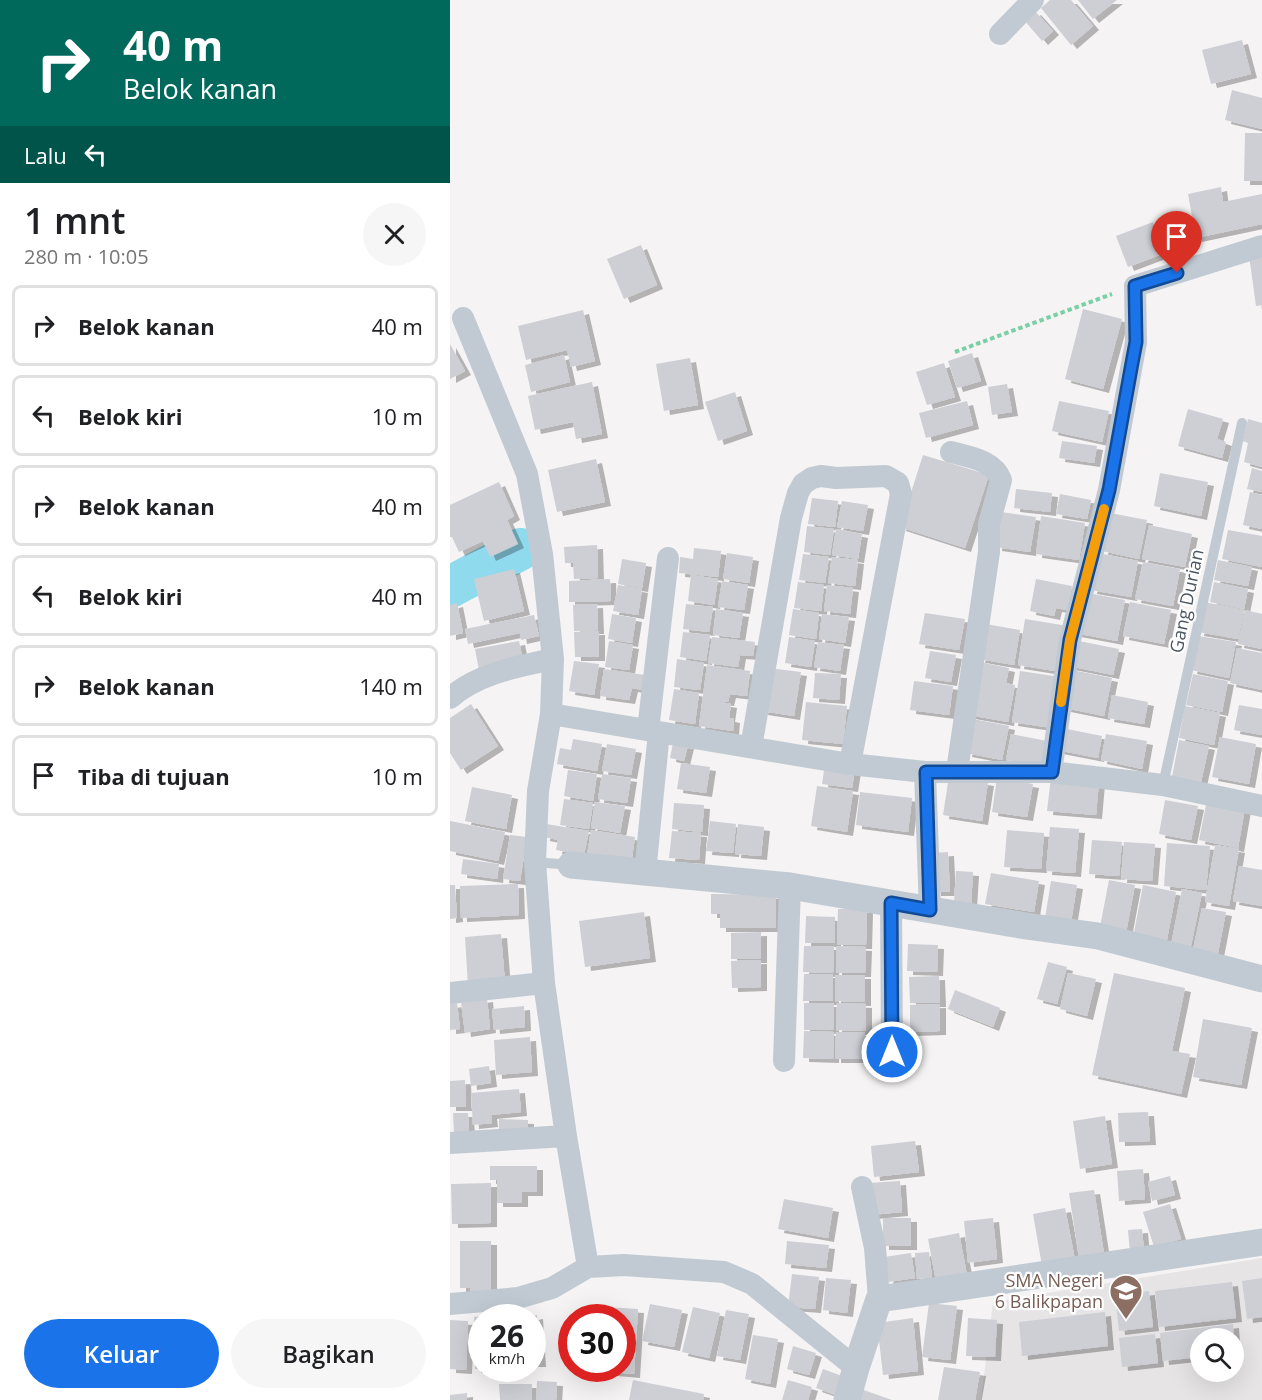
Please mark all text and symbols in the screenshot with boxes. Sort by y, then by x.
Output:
text: 40 m [123,16,223,73]
icon: right [24,24,102,102]
text: Belok kanan [123,70,277,107]
icon: left [79,138,112,171]
text: Lalu [24,140,67,170]
text: 1 mnt [24,196,125,245]
button: close [363,203,426,266]
pin [1151,211,1202,273]
icon: arrive [1160,220,1193,253]
text: 280 m · 10:05 [24,243,149,270]
icon: right [27,309,60,342]
text: Belok kanan [78,311,215,341]
text: 40 m [372,311,423,341]
icon: left [27,399,60,432]
text: Belok kiri [78,401,183,431]
text: 10 m [372,401,423,431]
icon: right [27,489,60,522]
text: Belok kanan [78,491,215,521]
text: 40 m [372,491,423,521]
street label: Gang Durian [1163,547,1209,655]
icon: left [27,579,60,612]
text: Belok kiri [78,581,183,611]
text: 40 m [372,581,423,611]
icon: right [27,669,60,702]
text: Belok kanan [78,671,215,701]
text: 140 m [359,671,423,701]
icon: arrive [27,759,60,792]
text: Tiba di tujuan [78,761,230,791]
text: 10 m [372,761,423,791]
position arrow [860,1020,924,1084]
place label: SMA Negeri 6 Balikpapan [995,1268,1103,1313]
school or university icon: SMA Negeri 6 Balikpapan [1108,1273,1144,1320]
speed limit sign: 30 [558,1304,636,1382]
text: 26 [490,1315,524,1356]
button: Keluar [24,1319,219,1388]
button: Bagikan [231,1319,426,1388]
map controls [1190,1328,1244,1382]
button: search [1190,1328,1244,1382]
text: km/h [489,1348,525,1368]

